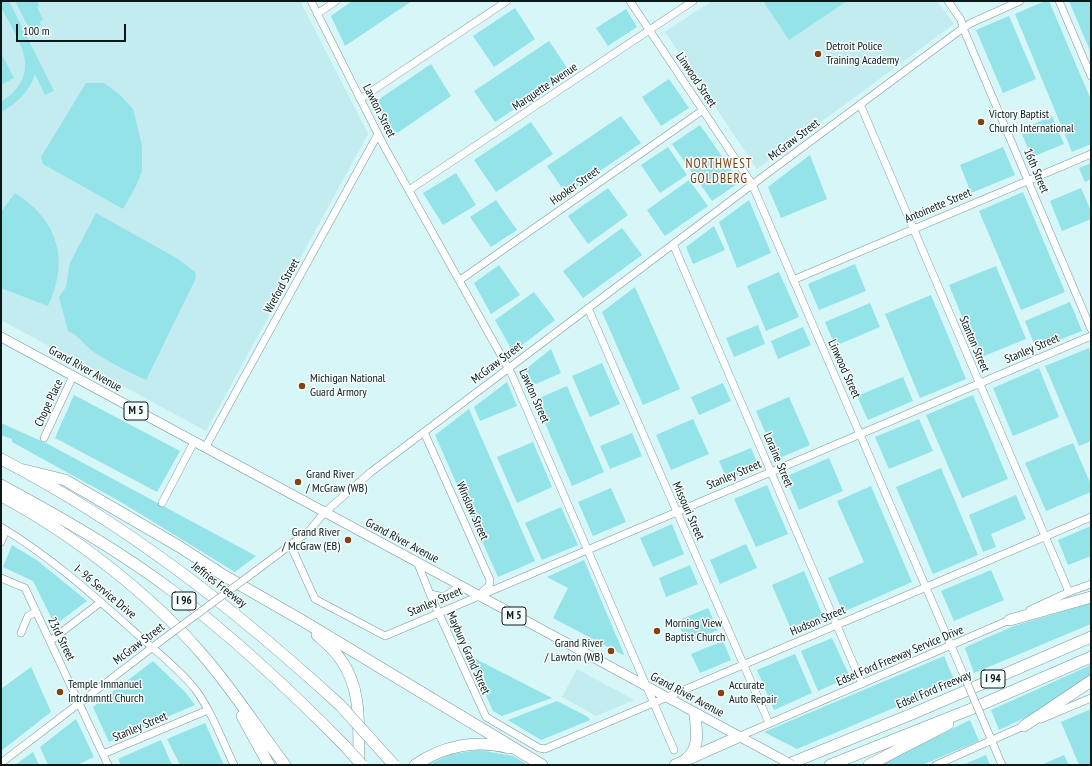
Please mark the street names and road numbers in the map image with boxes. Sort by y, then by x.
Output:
street label: Linwood Street [672,50,720,110]
street label: Marquette Avenue [510,60,580,114]
street label: Lawton Street [359,82,399,140]
street label: McGraw Street [766,116,822,164]
street label: 16th Street [1020,147,1052,195]
street label: Hooker Street [548,164,602,208]
street label: Antoinette Street [903,186,973,226]
street label: Wreford Street [261,256,303,316]
street label: Stanton Street [956,314,992,374]
street label: Stanley Street [1003,331,1061,367]
street label: Linwood Street [825,337,863,401]
street label: McGraw Street [469,339,525,387]
street label: Grand River Avenue [46,343,124,395]
street label: Lawton Street [516,367,552,425]
street label: Chope Place [32,377,66,429]
road number: M 5 [124,402,148,420]
street label: Loraine Street [760,431,796,489]
street label: Stanley Street [705,457,763,493]
street label: Winslow Street [453,480,491,542]
street label: Missouri Street [669,480,707,542]
street label: Grand River Avenue [363,516,441,566]
street label: Jeffries Freeway [189,559,249,611]
street label: I- 96 Service Drive [71,562,139,622]
street label: Stanley Street [406,584,464,620]
road number: I 96 [172,592,196,610]
street label: Hudson Street [788,603,848,639]
road number: M 5 [502,607,526,625]
street label: Maybury Grand Street [443,609,493,697]
street label: 23rd Street [44,615,78,663]
street label: McGraw Street [111,620,167,668]
street label: Edsel Ford Freeway Service Drive [834,623,966,689]
street label: Edsel Ford Freeway [894,668,974,712]
street label: Grand River Avenue [648,670,726,720]
road number: I 94 [981,670,1005,688]
street label: Stanley Street [111,709,169,745]

